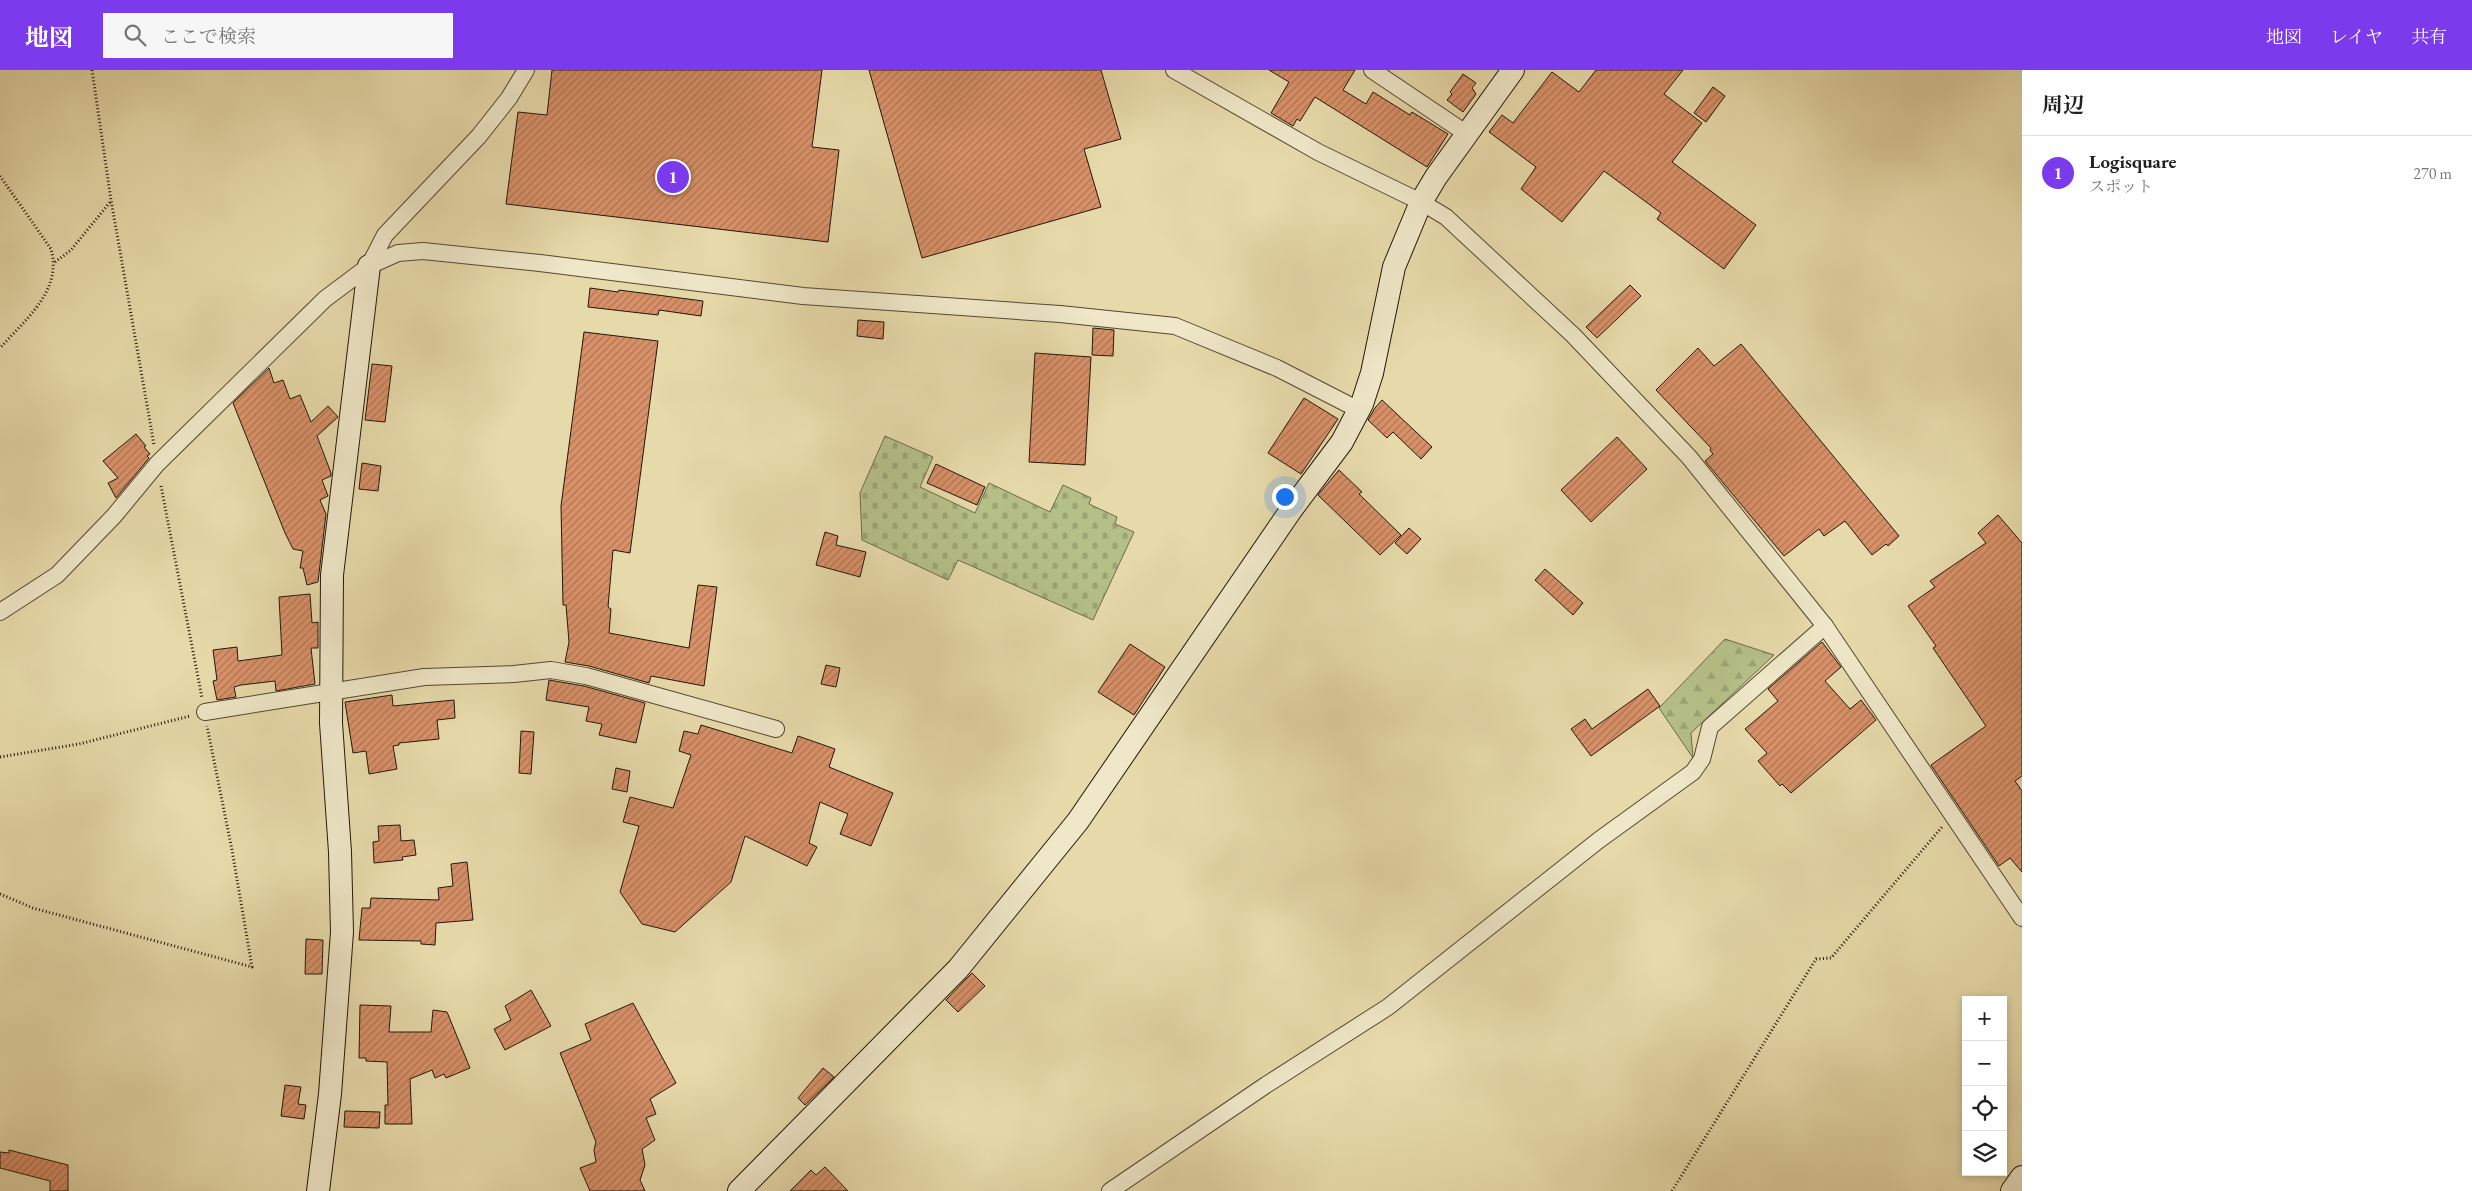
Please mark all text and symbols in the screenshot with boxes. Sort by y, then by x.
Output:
search box [103,13,453,58]
icon: search [121,21,149,49]
text: 地図 [25,22,73,53]
text: ここで検索 [161,24,256,49]
text: 地図 [2266,25,2302,48]
text: レイヤ [2330,25,2383,48]
text: 共有 [2411,25,2447,48]
text: 周辺 [2042,91,2084,118]
text: Logisquare [2089,149,2176,174]
pin: 1 [657,158,689,196]
text: 1 [2054,163,2062,184]
text: 270 m [2413,163,2452,184]
text: スポット [2089,176,2153,197]
your location [1272,484,1298,510]
map controls [1962,996,2007,1176]
button: + [1962,996,2007,1041]
button: − [1962,1041,2007,1086]
button: locate [1962,1086,2007,1131]
button: layers [1962,1131,2007,1176]

